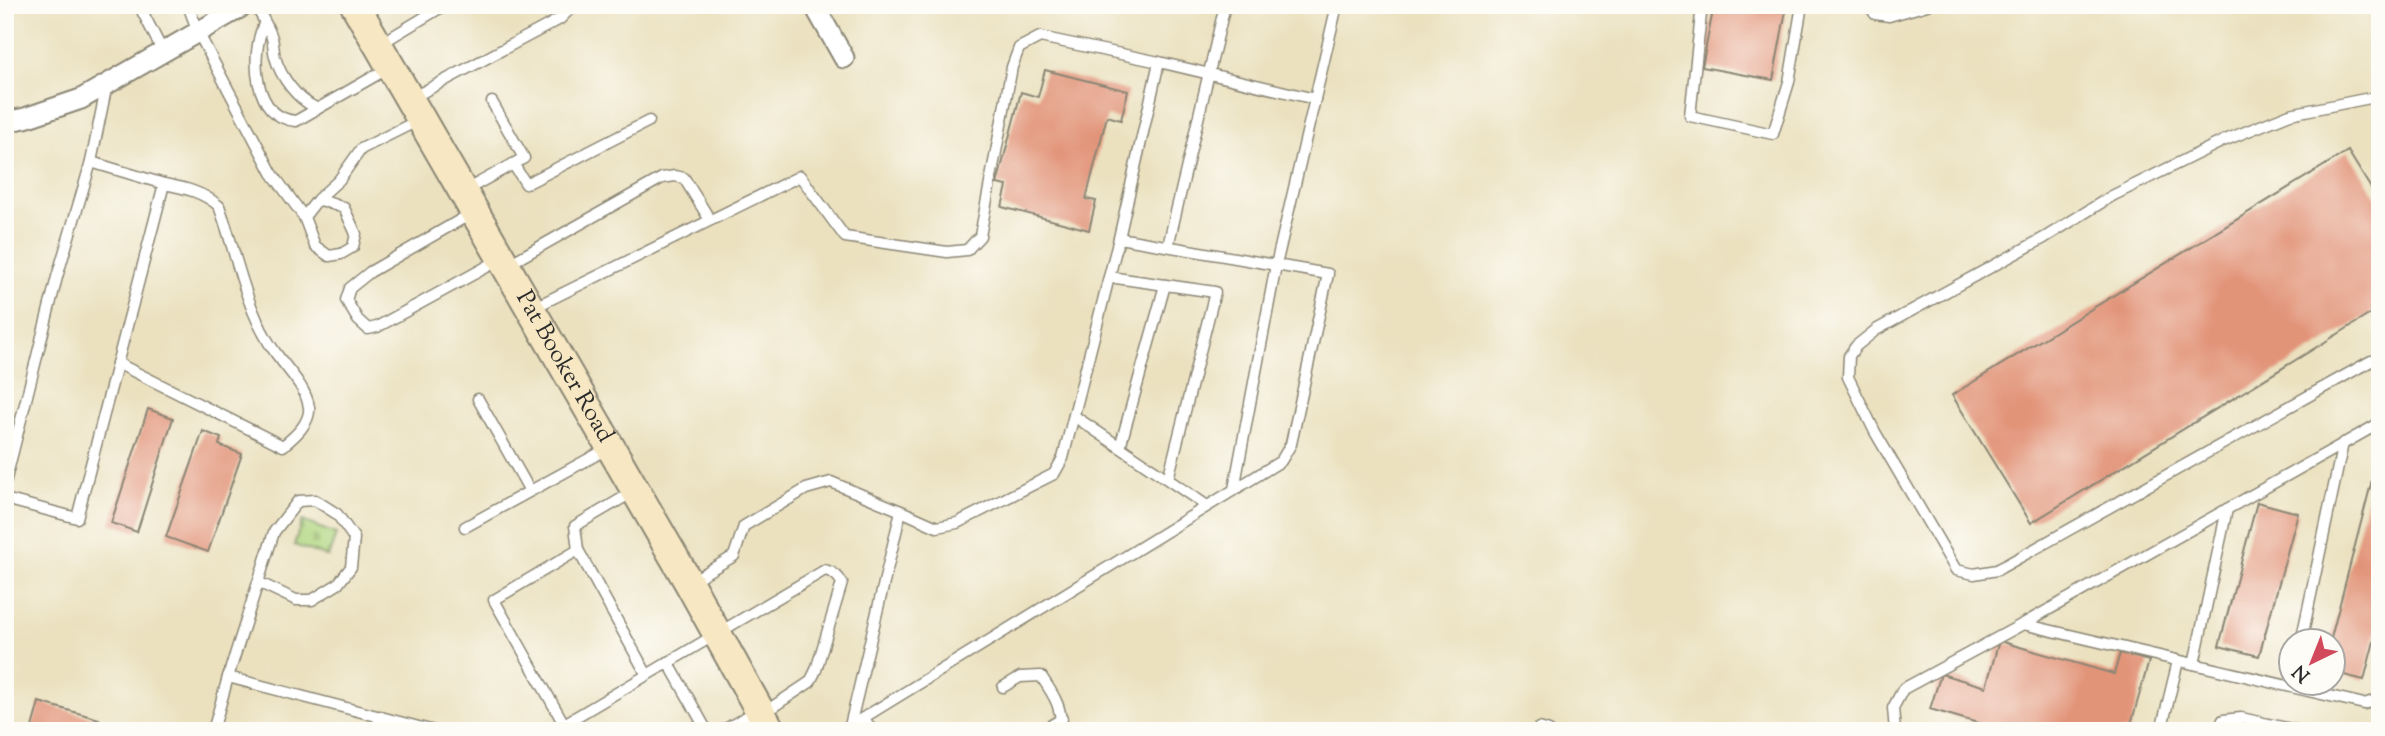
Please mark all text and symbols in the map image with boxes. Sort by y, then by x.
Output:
street label: Pat Booker Road [507,285,622,450]
north arrow [2276,628,2346,698]
text: N [2287,658,2317,688]

